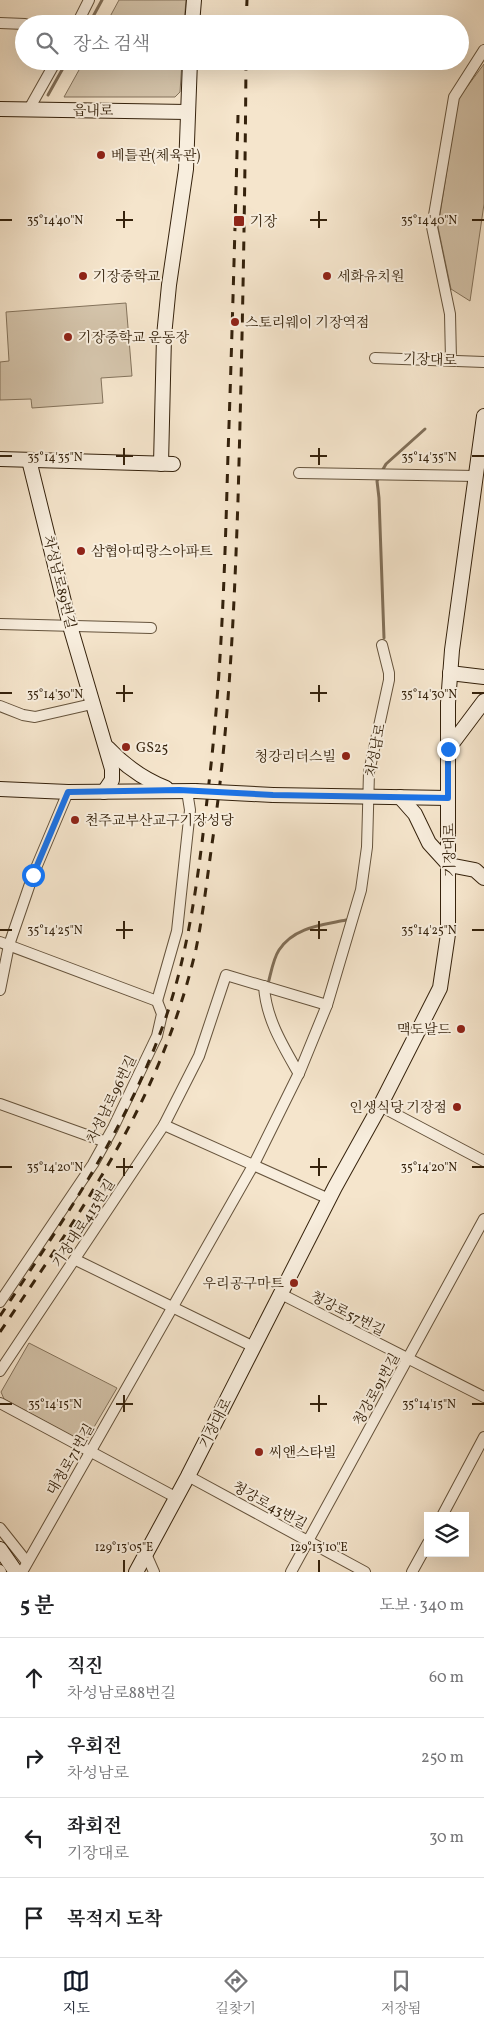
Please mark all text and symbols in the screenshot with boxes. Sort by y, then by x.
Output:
search box [15,15,469,70]
icon: search [33,29,61,57]
text: 장소 검색 [73,32,150,58]
street label: 읍내로 [73,102,114,121]
place label: 베틀관(체육관) [111,147,200,166]
marker: 베틀관(체육관) [95,149,107,161]
text: 35°14'40"N [27,213,83,229]
place label: 기장 [250,213,278,232]
text: 35°14'40"N [401,213,457,229]
marker: 기장 [232,214,246,228]
place label: 기장중학교 [93,268,161,287]
place label: 세화유치원 [337,268,405,287]
marker: 기장중학교 [77,270,89,282]
marker: 세화유치원 [321,270,333,282]
place label: 스토리웨이 기장역점 [245,314,370,333]
marker: 스토리웨이 기장역점 [229,316,241,328]
place label: 기장중학교 운동장 [78,329,189,348]
marker: 기장중학교 운동장 [62,331,74,343]
street label: 기장대로 [403,350,458,371]
text: 35°14'35"N [27,450,83,466]
text: 35°14'35"N [401,450,457,466]
street label: 차성남로89번길 [38,534,79,631]
place label: 삼협아띠랑스아파트 [91,543,213,562]
marker: 삼협아띠랑스아파트 [75,545,87,557]
text: 35°14'30"N [27,687,83,703]
text: 35°14'30"N [401,687,457,703]
street label: 차성남로 [362,721,391,779]
route end [437,738,460,761]
place label: GS25 [136,739,168,758]
marker: GS25 [120,741,132,753]
place label: 청강리더스빌 [255,748,336,767]
marker: 청강리더스빌 [340,750,352,762]
place label: 천주교부산교구기장성당 [85,812,234,831]
marker: 천주교부산교구기장성당 [69,814,81,826]
street label: 기장대로 [441,822,460,877]
route start [22,864,45,887]
text: 35°14'25"N [27,923,83,939]
text: 35°14'25"N [401,923,457,939]
place label: 맥도날드 [397,1021,451,1040]
marker: 맥도날드 [455,1023,467,1035]
street label: 차성남로96번길 [83,1052,142,1147]
place label: 인생식당 기장점 [350,1099,447,1118]
marker: 인생식당 기장점 [451,1101,463,1113]
text: 35°14'20"N [27,1160,83,1176]
text: 35°14'20"N [401,1160,457,1176]
street label: 기장대로413번길 [48,1176,120,1272]
place label: 우리공구마트 [203,1275,284,1294]
marker: 우리공구마트 [288,1277,300,1289]
street label: 청강로57번길 [307,1287,388,1341]
street label: 청강로91번길 [350,1350,405,1429]
street label: 기장대로 [196,1395,237,1452]
text: 35°14'15"N [28,1397,82,1413]
text: 35°14'15"N [402,1397,456,1413]
street label: 대청로71번길 [43,1420,99,1499]
place label: 씨앤스타빌 [269,1444,337,1463]
marker: 씨앤스타빌 [253,1446,265,1458]
street label: 청강로43번길 [229,1478,310,1535]
map controls [424,1512,469,1557]
button: layers [424,1512,469,1557]
text: 129°13'05"E [95,1540,153,1556]
text: 129°13'10"E [290,1540,348,1556]
text: 5 분 [20,1592,55,1621]
text: 도보 · 340 m [379,1595,464,1617]
text: 직진 [67,1654,104,1680]
icon: ahead [20,1664,48,1692]
text: 60 m [429,1667,464,1689]
text: 차성남로88번길 [67,1683,176,1705]
text: 우회전 [67,1734,122,1760]
icon: right [20,1744,48,1772]
text: 250 m [421,1747,464,1769]
text: 차성남로 [67,1763,129,1785]
text: 좌회전 [67,1814,122,1840]
icon: left [20,1824,48,1852]
text: 30 m [429,1827,464,1849]
text: 기장대로 [67,1843,129,1865]
icon: arrive [20,1904,48,1932]
text: 목적지 도착 [67,1907,163,1933]
tab: 지도 [62,1967,90,2019]
tab: 길찾기 [215,1967,256,2019]
tab: 저장됨 [381,1967,422,2019]

